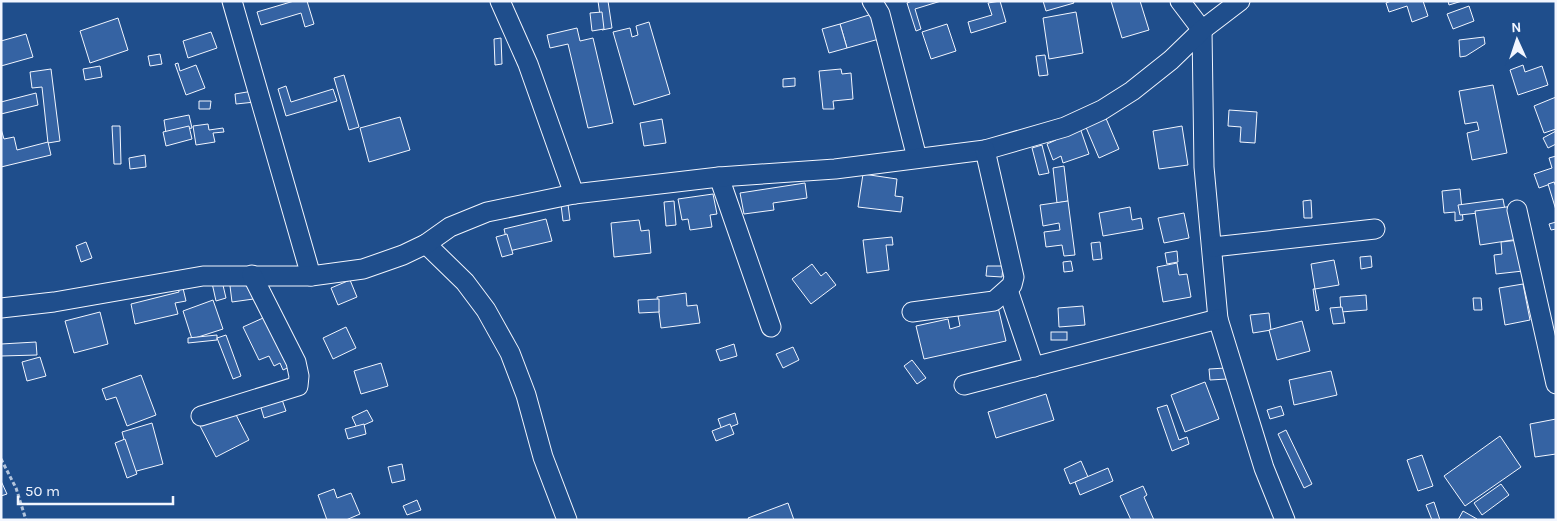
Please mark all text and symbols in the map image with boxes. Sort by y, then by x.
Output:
north arrow [1492,15,1542,65]
text: N [1511,19,1522,36]
scale bar [18,474,172,506]
text: 50 m [25,482,60,500]

